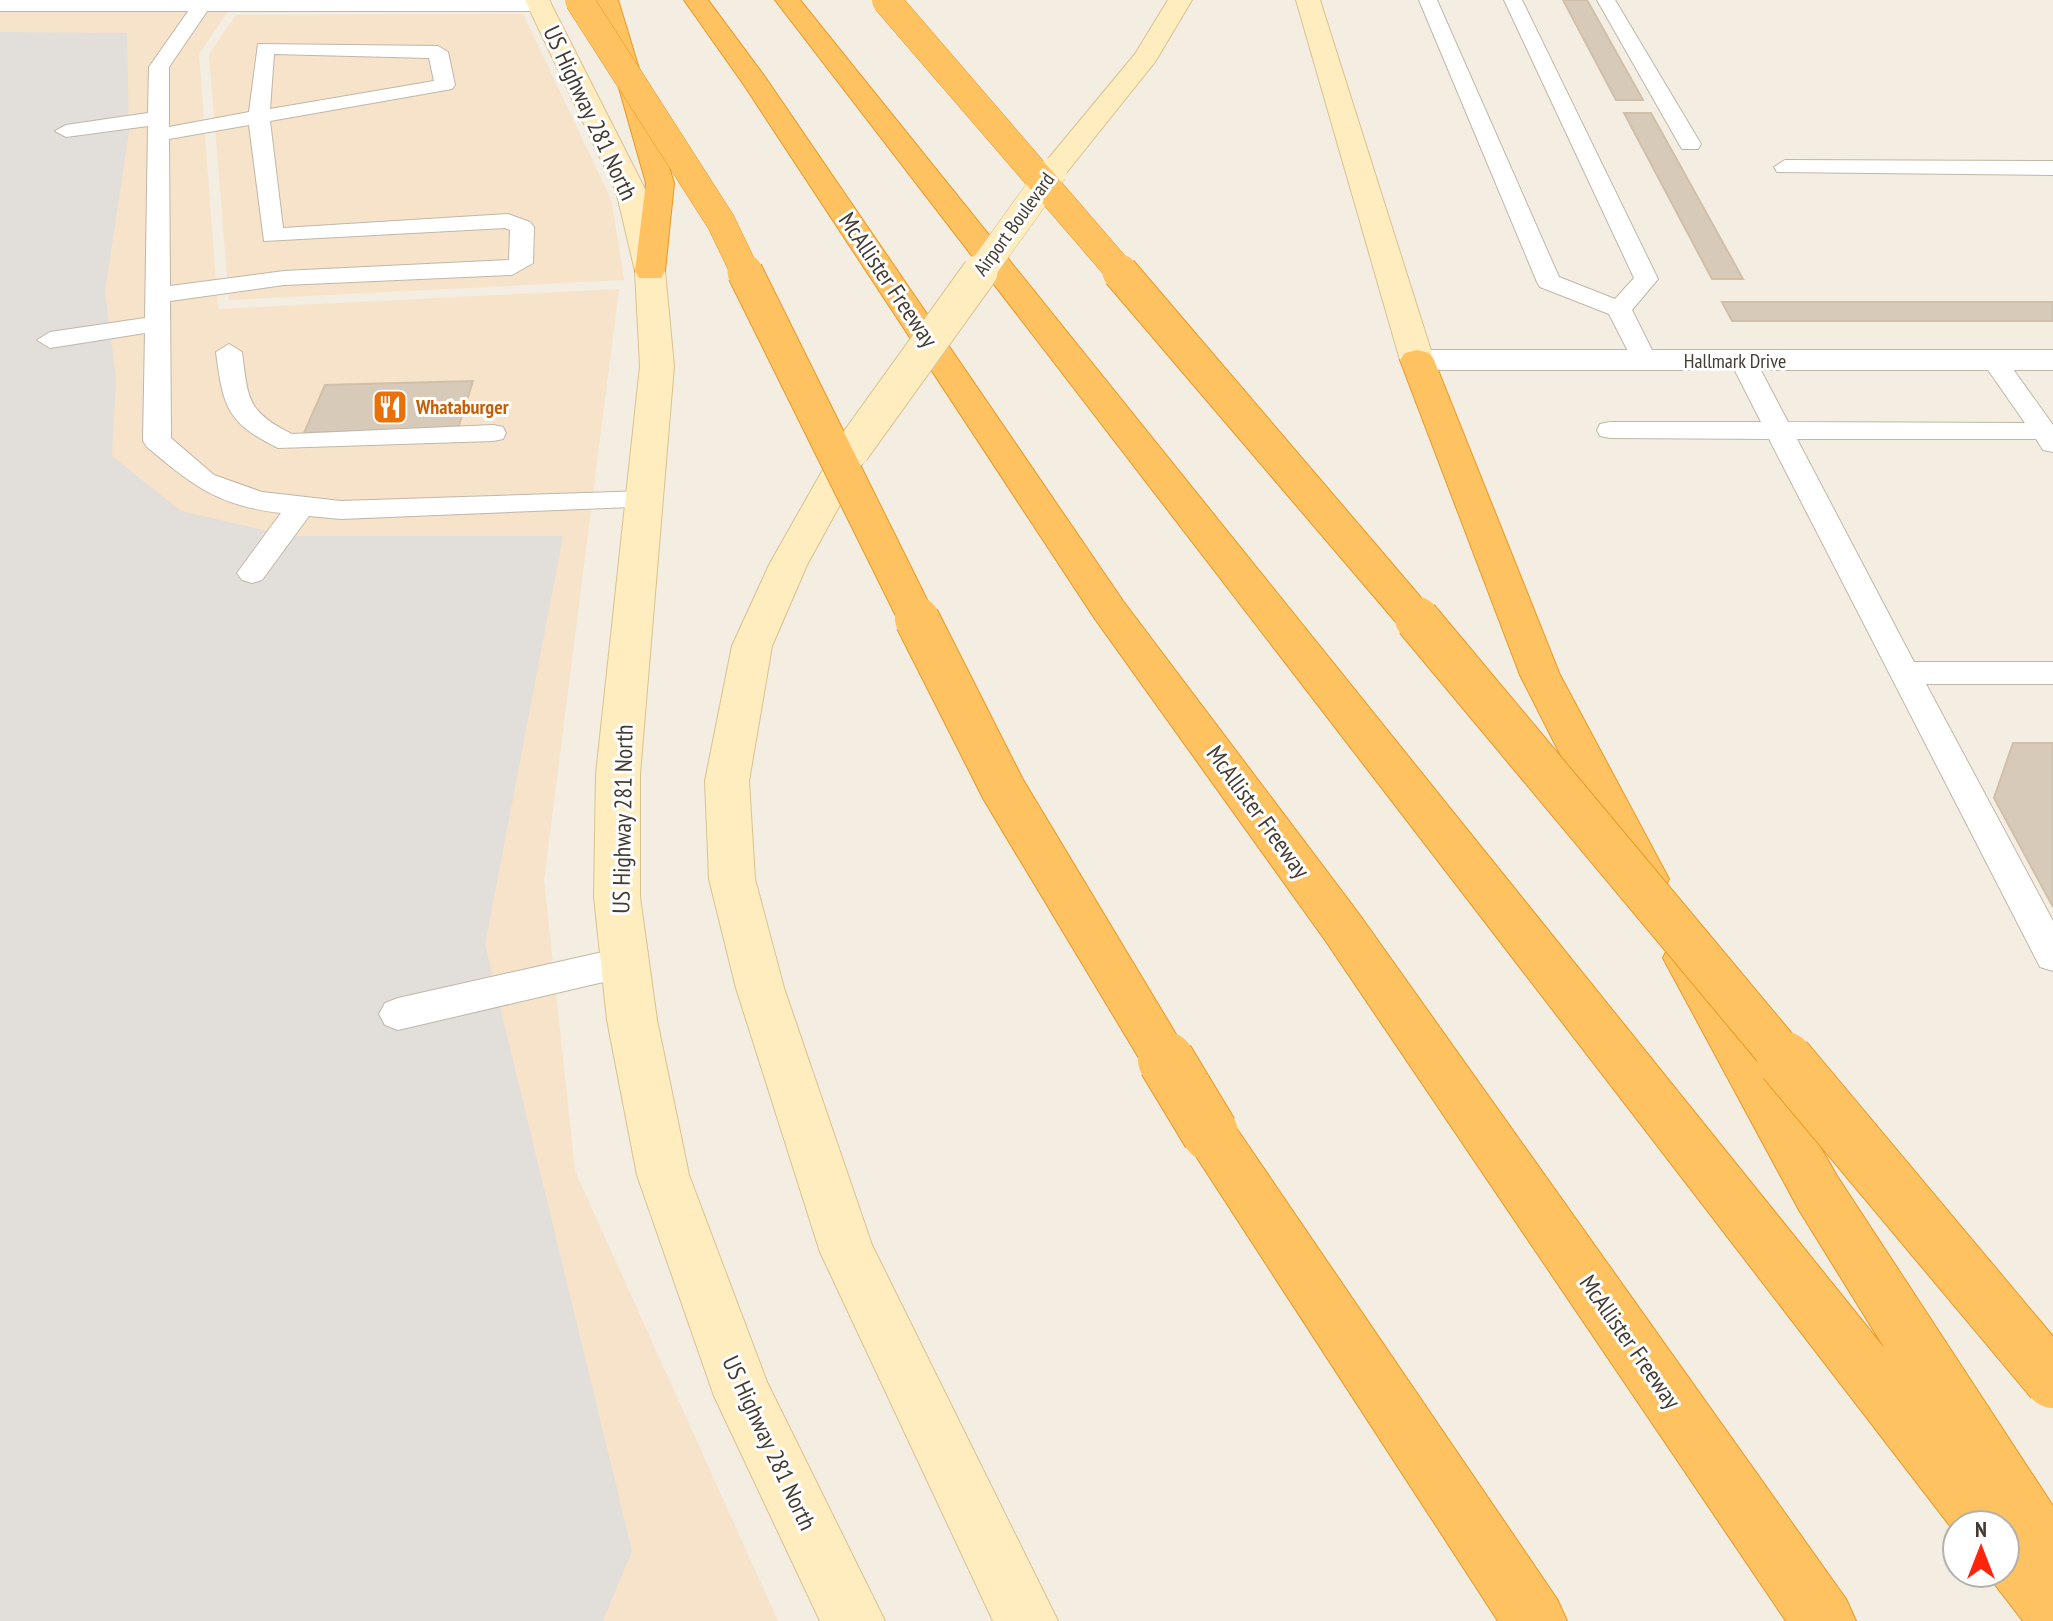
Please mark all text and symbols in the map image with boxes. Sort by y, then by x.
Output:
street label: US Highway 281 North [536,21,644,205]
street label: Airport Boulevard [968,167,1060,281]
street label: McAllister Freeway [832,206,945,353]
street label: Hallmark Drive [1684,348,1786,374]
restaurant icon: Whataburger [371,388,409,426]
place label: Whataburger [415,394,509,420]
street label: US Highway 281 North [605,724,640,914]
street label: McAllister Freeway [1200,739,1317,884]
street label: McAllister Freeway [1573,1269,1688,1415]
street label: US Highway 281 North [715,1351,823,1535]
north arrow [1941,1509,2021,1589]
text: N [1975,1515,1987,1543]

